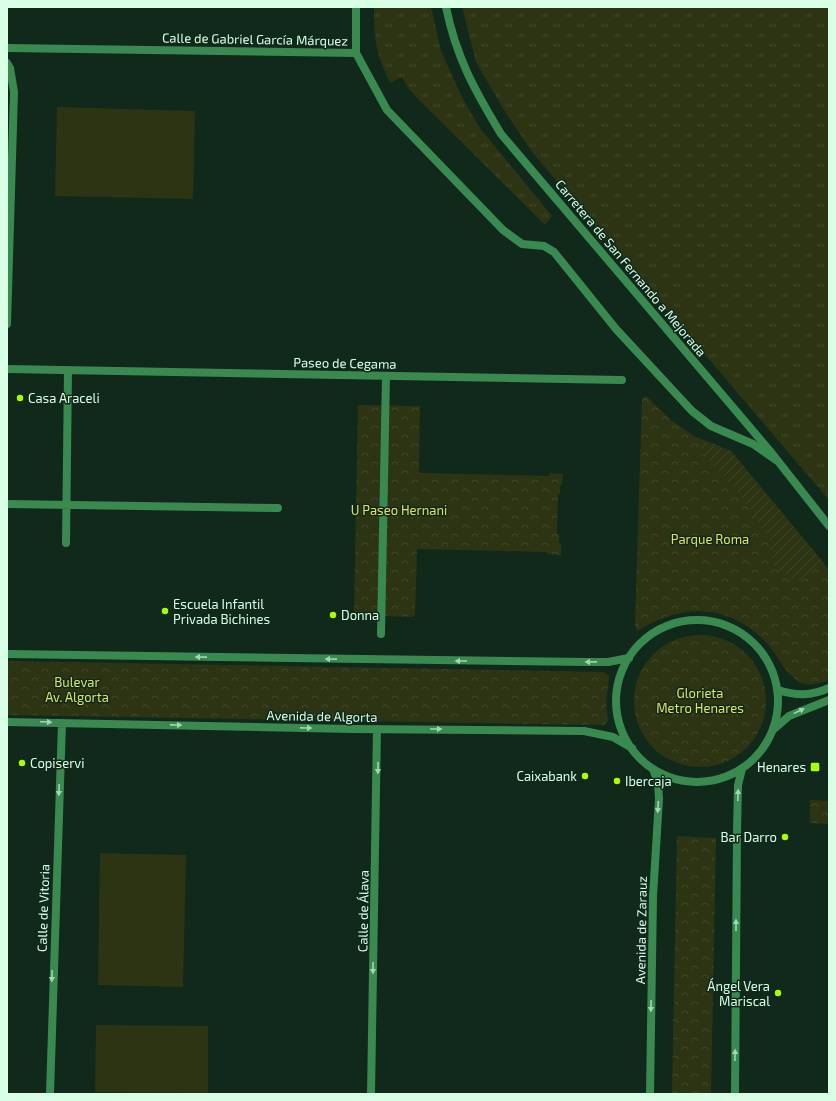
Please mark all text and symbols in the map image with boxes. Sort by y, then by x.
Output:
street label: Calle de Gabriel García Márquez [162,29,348,49]
street label: Carretera de San Fernando a Mejorada [552,176,710,360]
street label: Paseo de Cegama [293,354,397,372]
place label: Casa Araceli [28,390,100,406]
marker: Casa Araceli [15,393,25,403]
park label: U Paseo Hernani [351,502,447,518]
park label: Parque Roma [671,531,749,547]
place label: Escuela Infantil Privada Bichines [173,596,270,627]
marker: Escuela Infantil Privada Bichines [160,606,170,616]
place label: Donna [341,607,379,623]
marker: Donna [328,610,338,620]
one-way arrow [194,654,207,660]
one-way arrow [325,656,337,663]
one-way arrow [454,658,467,664]
one-way arrow [584,659,597,665]
park label: Bulevar Av. Algorta [45,674,109,705]
park label: Glorieta Metro Henares [656,685,744,716]
street label: Avenida de Algorta [267,707,377,725]
one-way arrow [794,708,805,714]
one-way arrow [40,719,52,726]
one-way arrow [170,722,183,728]
one-way arrow [300,725,313,731]
one-way arrow [430,726,442,733]
place label: Copiservi [30,755,84,771]
marker: Copiservi [17,758,27,768]
place label: Henares [757,759,806,775]
marker: Henares [809,761,821,773]
one-way arrow [375,762,381,775]
place label: Caixabank [517,768,577,784]
marker: Caixabank [580,771,590,781]
place label: Ibercaja [625,773,672,789]
marker: Ibercaja [612,776,622,786]
one-way arrow [56,784,63,796]
one-way arrow [735,788,741,801]
one-way arrow [655,801,662,813]
place label: Bar Darro [721,829,777,845]
marker: Bar Darro [780,832,790,842]
street label: Calle de Vitoria [33,864,53,952]
street label: Calle de Álava [353,870,372,952]
street label: Avenida de Zarauz [632,876,650,984]
one-way arrow [733,918,739,931]
one-way arrow [370,962,377,974]
one-way arrow [49,970,56,982]
place label: Ángel Vera Mariscal [707,977,770,1009]
marker: Ángel Vera Mariscal [773,988,783,998]
one-way arrow [648,1000,654,1013]
one-way arrow [732,1048,738,1061]

